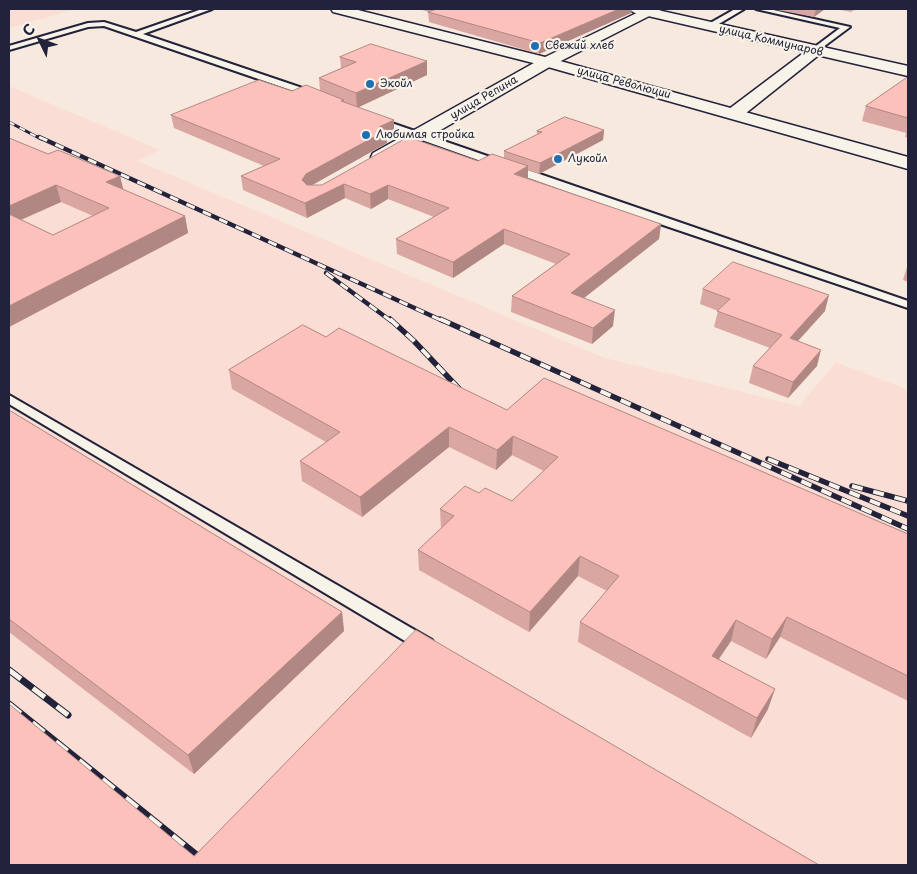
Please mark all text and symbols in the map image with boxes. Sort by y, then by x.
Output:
north arrow [15,15,65,65]
text: С [17,19,40,41]
street label: улица Коммунаров [718,23,824,59]
place label: Свежий хлеб [545,39,614,53]
marker: Свежий хлеб [529,40,541,52]
street label: улица Революции [576,64,672,102]
street label: улица Репина [448,73,520,123]
place label: Экойл [380,77,412,91]
marker: Экойл [364,78,376,90]
place label: Любимая стройка [376,128,475,142]
marker: Любимая стройка [360,129,372,141]
place label: Лукойл [568,152,608,166]
marker: Лукойл [552,153,564,165]

